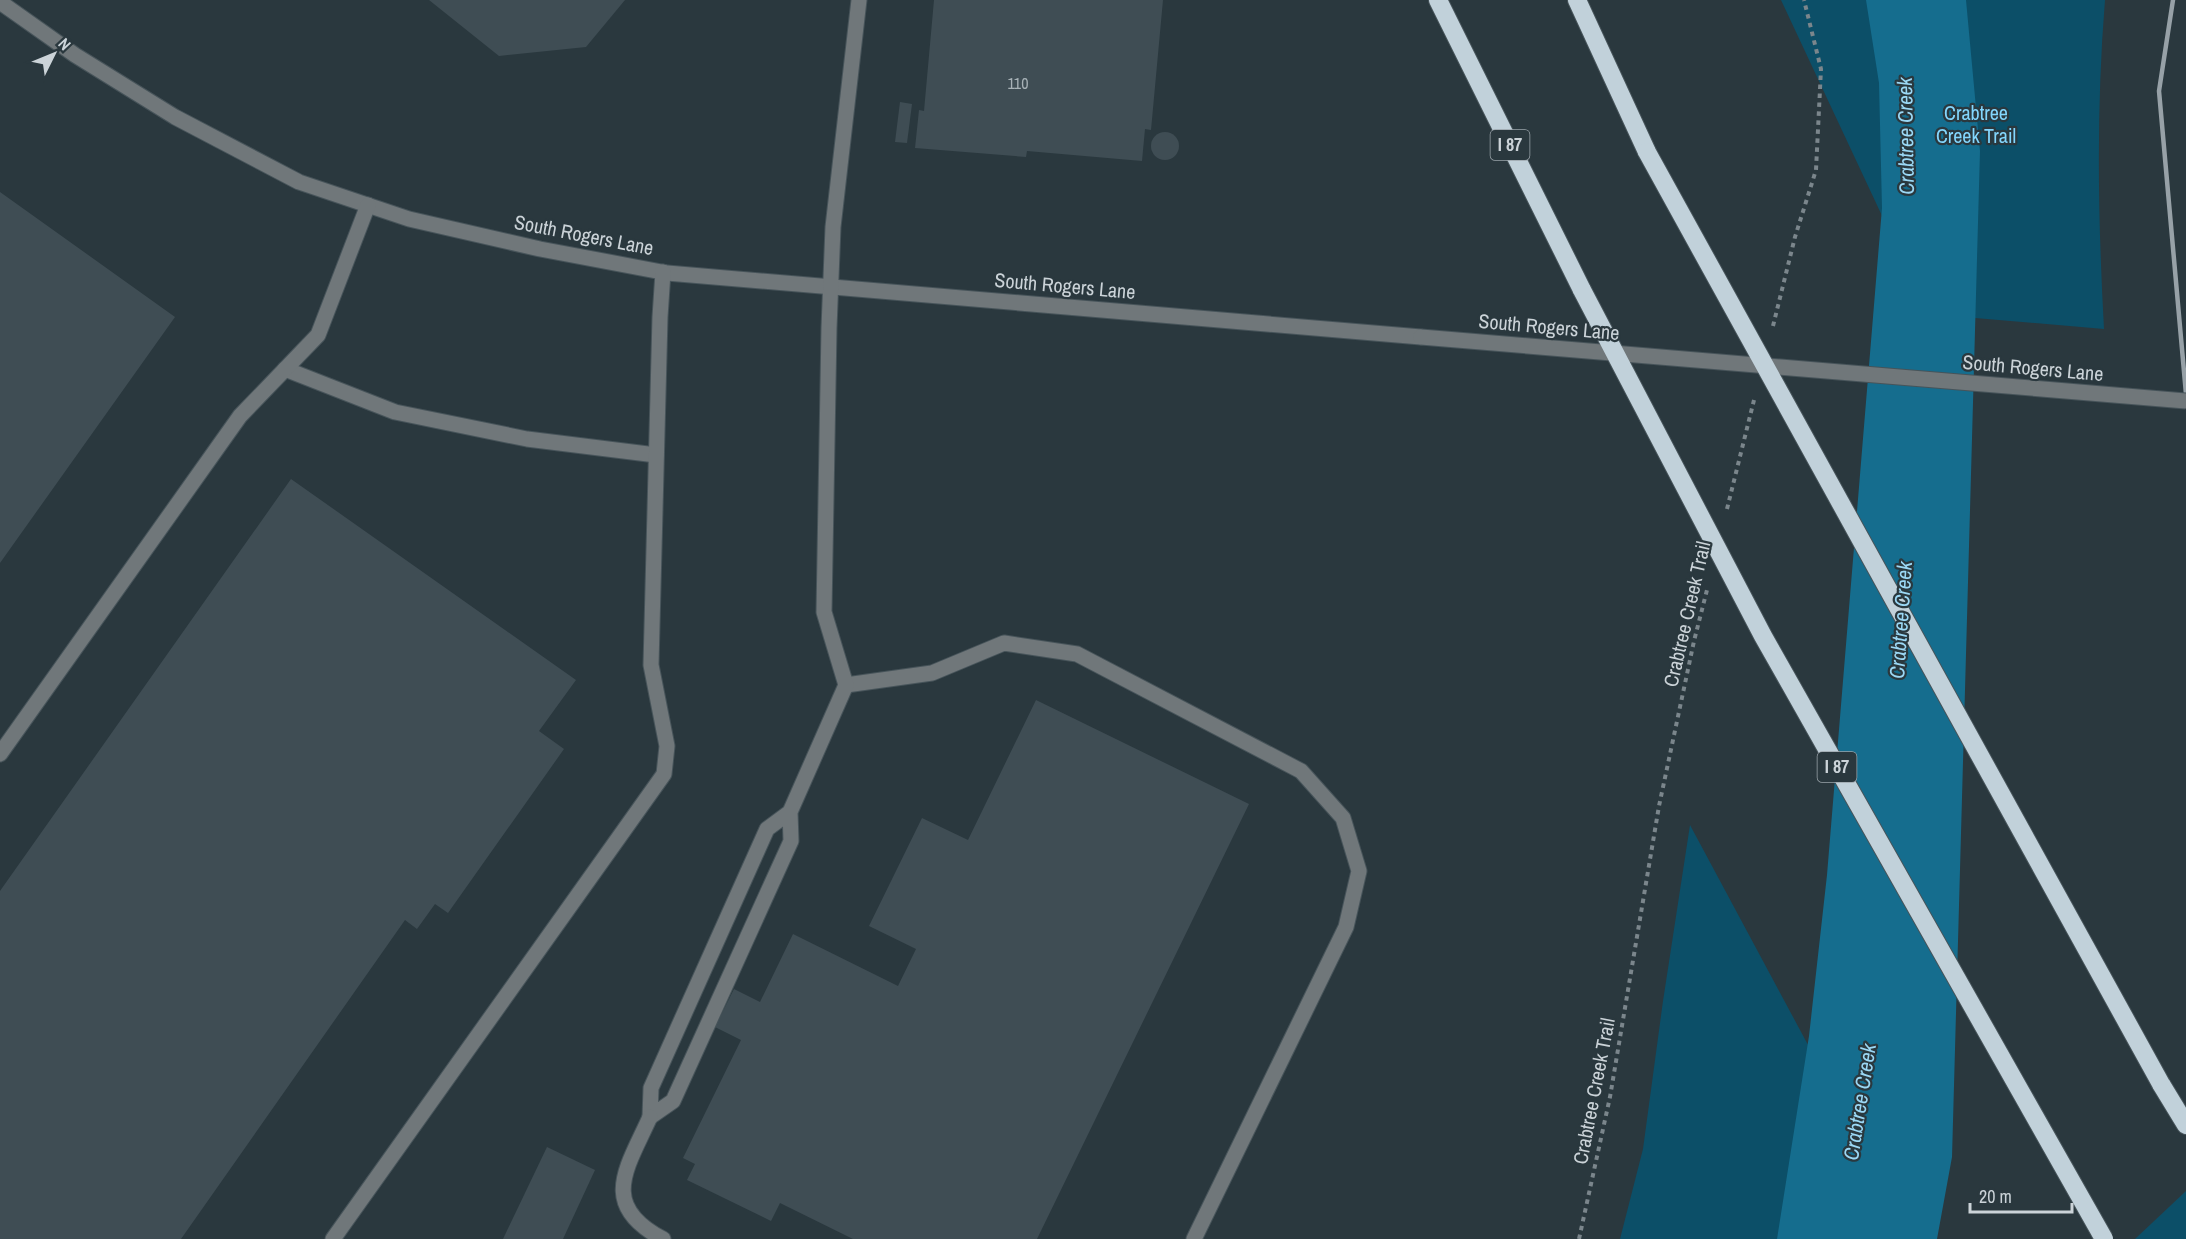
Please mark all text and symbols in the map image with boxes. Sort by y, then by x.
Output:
north arrow [24,24,84,84]
text: N [54,33,76,55]
house number: 110 [1008,72,1028,94]
water label: Crabtree Creek [1890,76,1921,195]
park label: Crabtree Creek Trail [1936,99,2016,149]
road number: I 87 [1490,130,1530,160]
street label: South Rogers Lane [512,208,656,261]
street label: South Rogers Lane [993,266,1137,305]
street label: South Rogers Lane [1477,307,1621,346]
street label: South Rogers Lane [1961,348,2105,387]
street label: Crabtree Creek Trail [1657,538,1716,689]
water label: Crabtree Creek [1882,559,1919,680]
road number: I 87 [1818,752,1856,782]
street label: Crabtree Creek Trail [1566,1015,1621,1166]
water label: Crabtree Creek [1836,1040,1883,1162]
scale bar [1970,1176,2072,1214]
text: 20 m [1979,1184,2012,1209]

